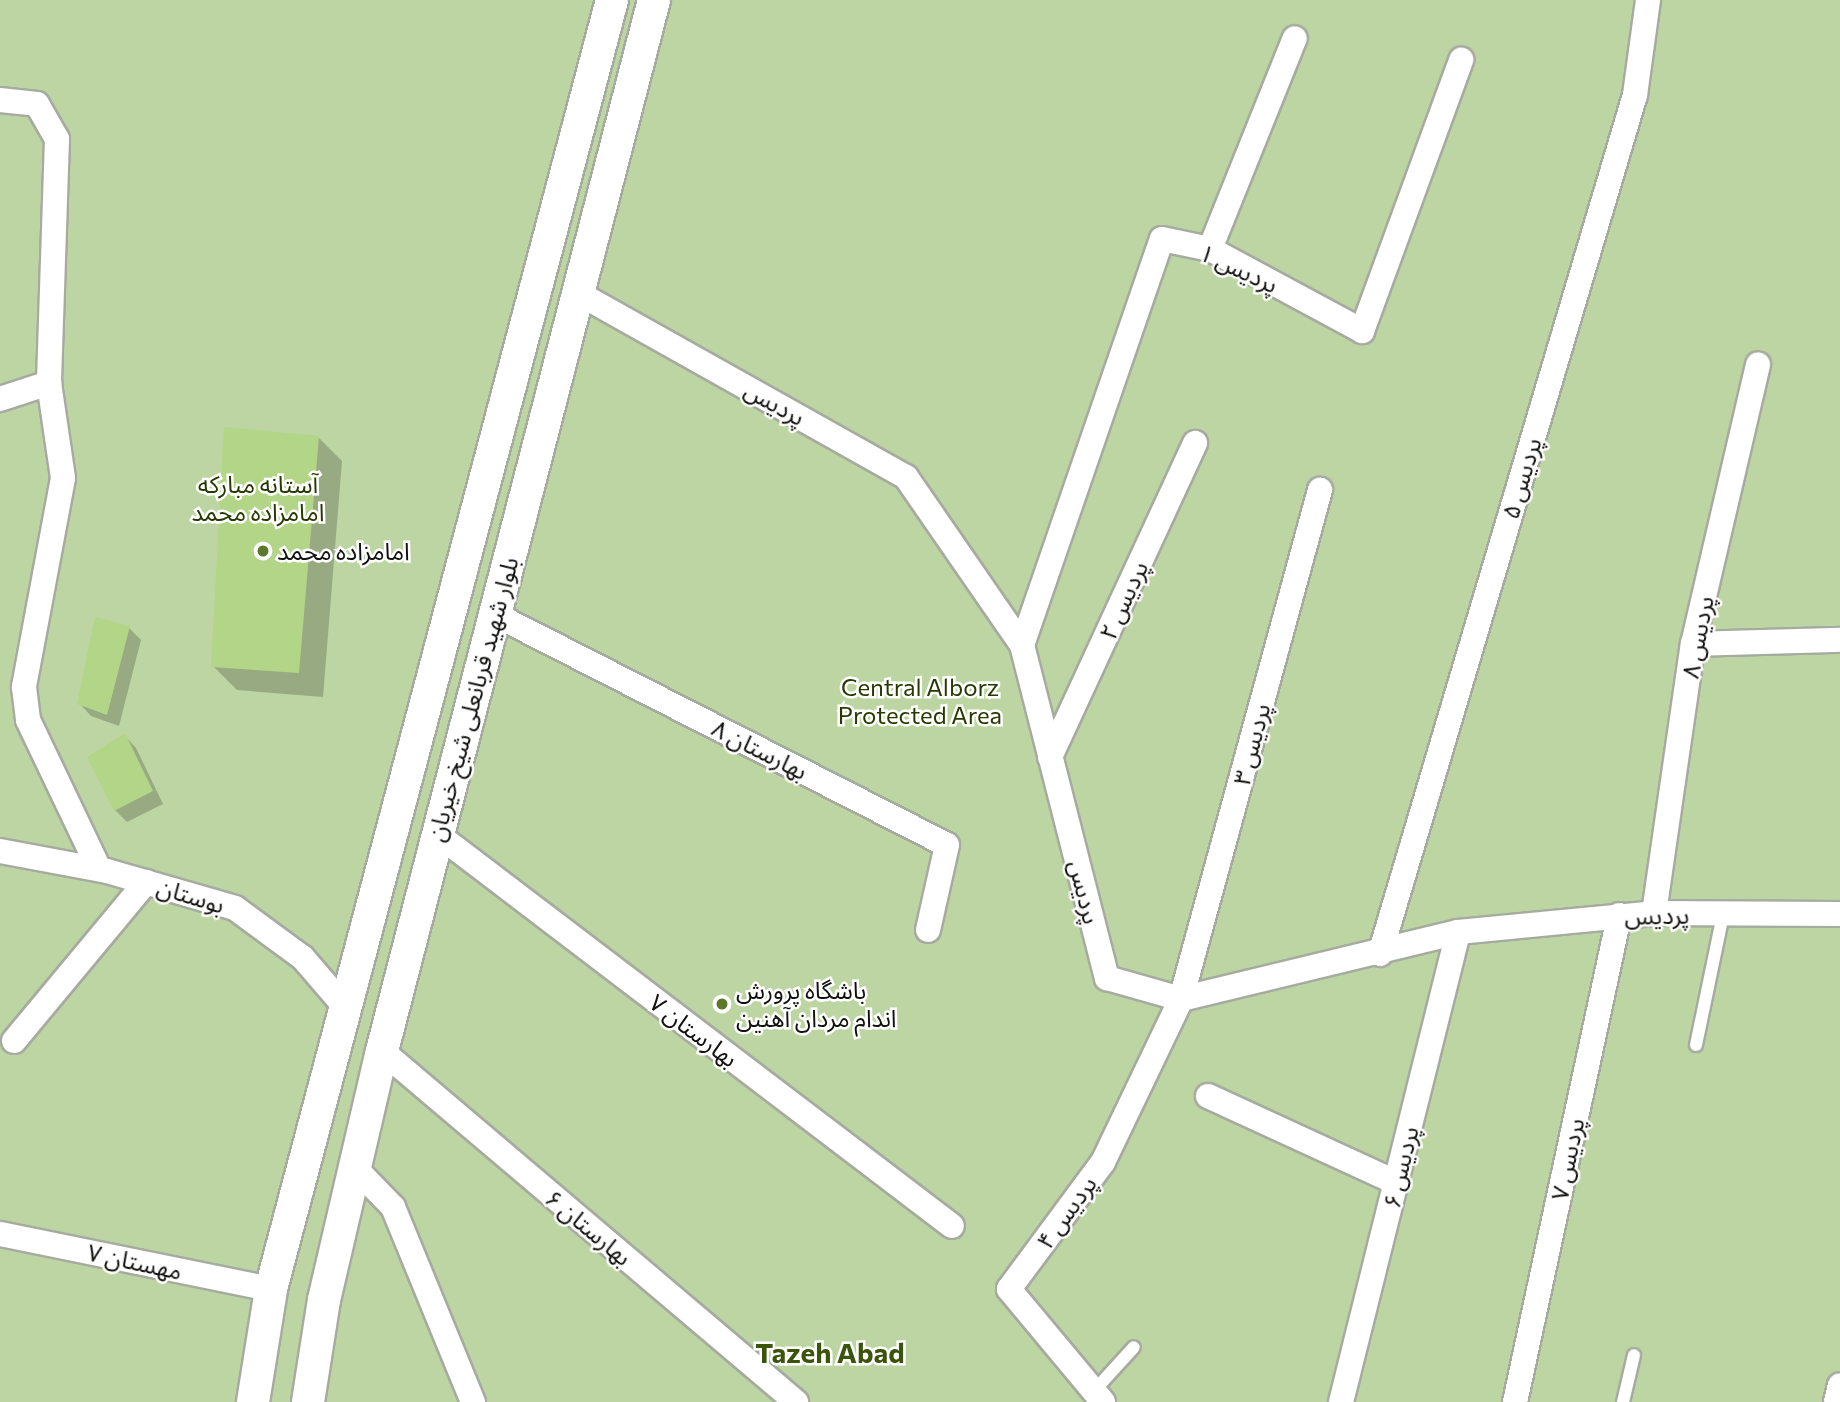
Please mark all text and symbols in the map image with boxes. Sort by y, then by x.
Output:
street label: پردیس ۱ [1195,237,1283,299]
street label: پردیس [740,375,810,431]
street label: پردیس ۵ [1495,434,1547,522]
park label: آستانه مبارکه امامزاده محمد [192,470,324,526]
place label: امامزاده محمد [277,537,410,565]
marker: امامزاده محمد [255,543,271,559]
street label: بلوار شهید قربانعلی شیخ خیریان [420,554,524,844]
street label: پردیس ۲ [1092,556,1154,644]
street label: پردیس ۸ [1675,593,1719,681]
park label: Central Alborz Protected Area [838,673,1002,729]
street label: پردیس ۳ [1226,700,1276,788]
street label: بهارستان ۸ [707,713,813,785]
street label: پردیس [1063,857,1107,927]
street label: بوستان [154,871,228,919]
street label: پردیس [1624,900,1690,930]
place label: باشگاه پرورش اندام مردان آهنین [736,976,897,1032]
street label: بهارستان ۷ [644,987,744,1073]
marker: باشگاه پرورش اندام مردان آهنین [714,996,730,1012]
street label: پردیس ۷ [1544,1115,1590,1203]
street label: پردیس ۶ [1376,1123,1424,1211]
street label: پردیس ۴ [1030,1170,1102,1254]
street label: بهارستان ۶ [540,1183,638,1271]
street label: مهستان ۷ [85,1237,185,1285]
district label: Tazeh Abad [755,1335,905,1369]

